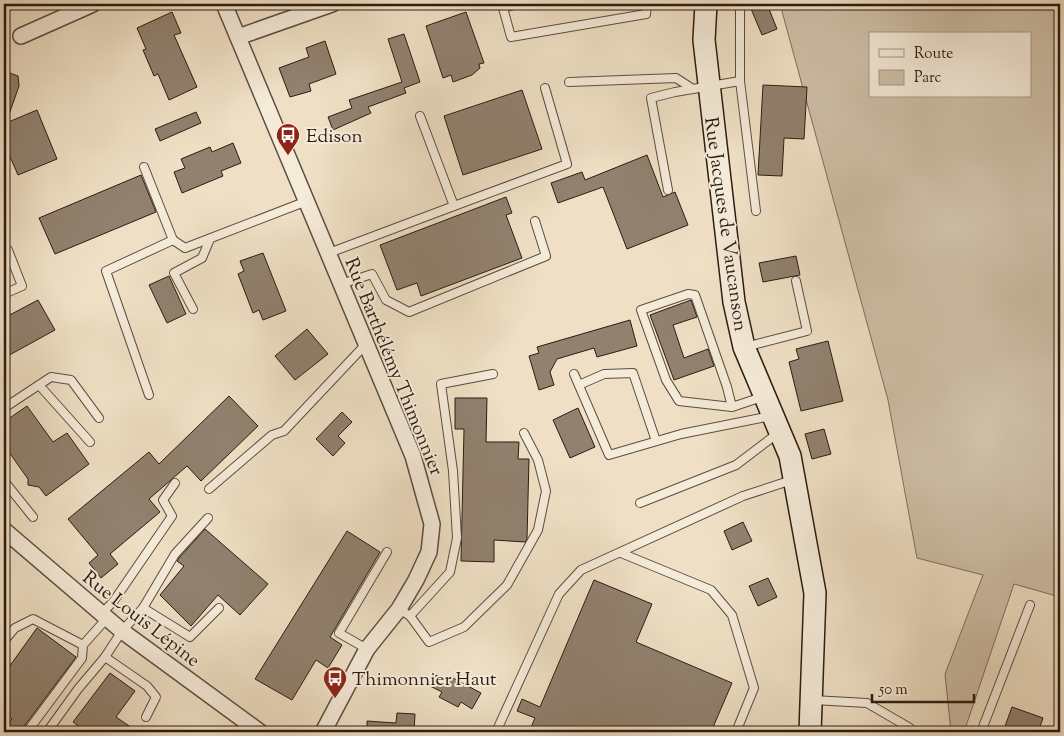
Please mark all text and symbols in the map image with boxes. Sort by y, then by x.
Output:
legend [869,32,1032,98]
text: Route [914,44,953,65]
text: Parc [914,68,942,89]
street label: Rue Jacques de Vaucanson [696,116,753,333]
bus stop icon: Edison [275,122,301,156]
place label: Edison [306,124,363,151]
street label: Rue Barthélémy Thimonnier [337,254,449,480]
street label: Rue Louis Lépine [76,565,205,675]
bus stop icon: Thimonnier Haut [322,665,348,699]
place label: Thimonnier Haut [352,667,497,694]
scale bar [872,671,974,703]
text: 50 m [878,680,908,701]

